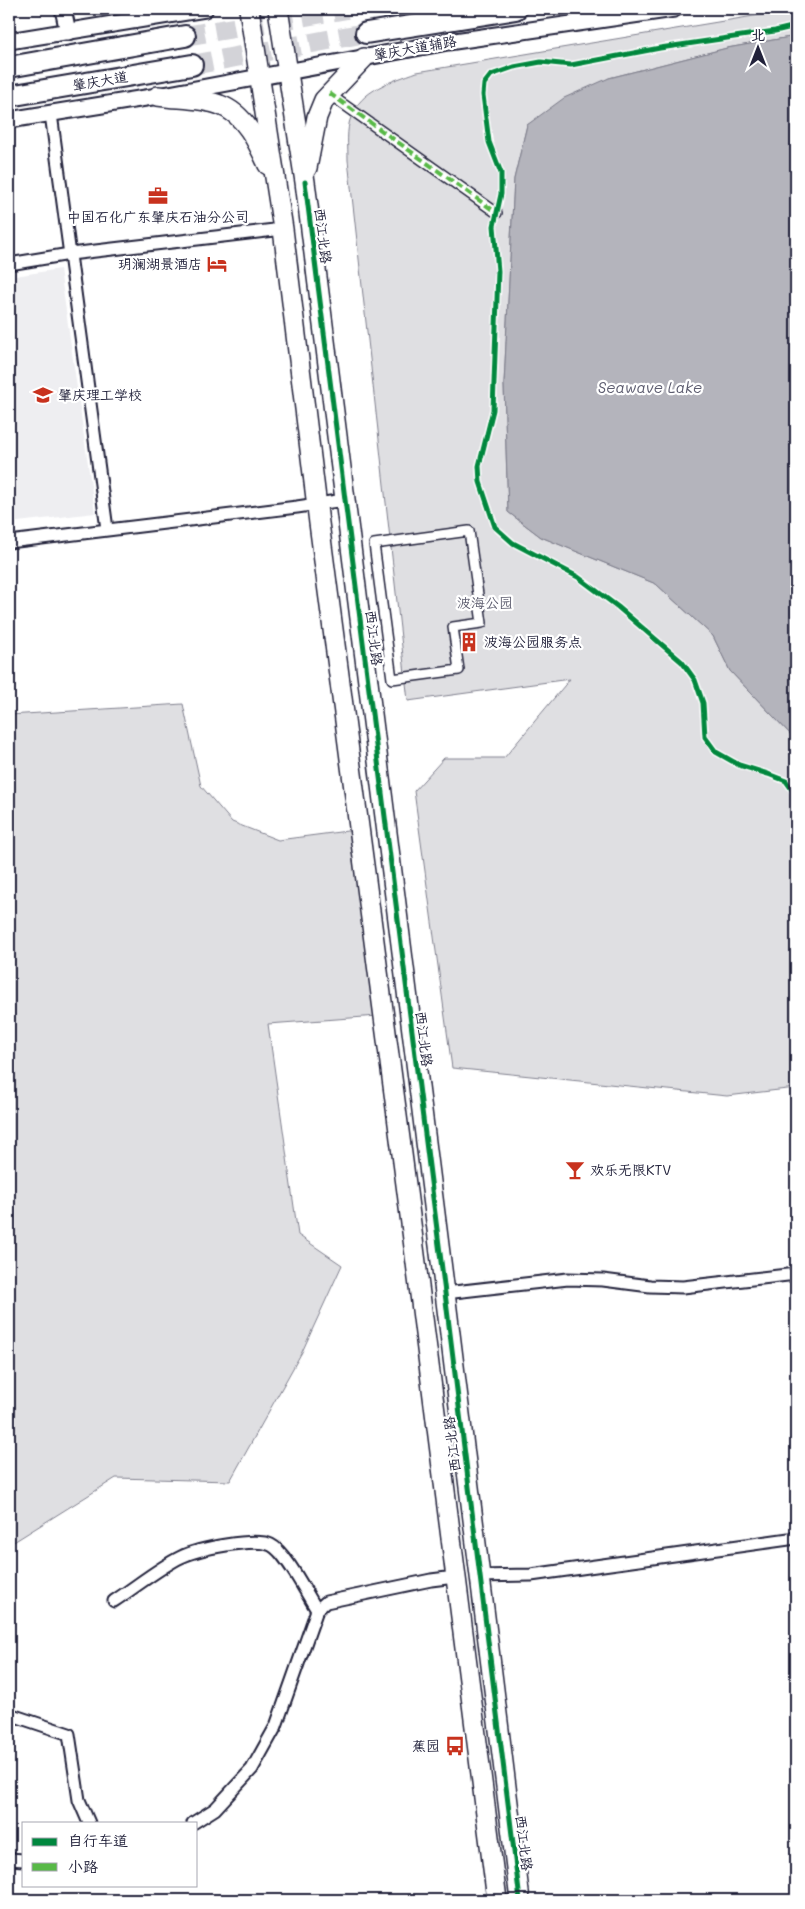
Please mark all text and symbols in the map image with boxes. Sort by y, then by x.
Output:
north arrow [732,22,782,72]
text: 北 [751,25,765,44]
street label: 肇庆大道辅路 [372,31,458,64]
street label: 肇庆大道 [71,66,129,95]
office icon: 中国石化广东肇庆石油分公司 [147,185,169,207]
place label: 中国石化广东肇庆石油分公司 [67,207,249,226]
street label: 西江北路 [311,207,336,265]
hotel icon: 玥澜湖景酒店 [206,253,228,275]
place label: 玥澜湖景酒店 [118,254,202,273]
water label: Seawave Lake [598,377,702,397]
school or university icon: 肇庆理工学校 [32,384,54,406]
place label: 肇庆理工学校 [58,385,142,404]
park label: 波海公园 [457,593,513,612]
street label: 西江北路 [362,609,387,667]
building icon: 波海公园服务点 [458,631,480,653]
place label: 波海公园服务点 [484,632,582,651]
street label: 西江北路 [412,1010,437,1068]
bar icon: 欢乐无限KTV [564,1159,586,1181]
place label: 欢乐无限KTV [590,1160,671,1179]
street label: 西江北路 [439,1415,464,1473]
bus stop icon: 蕉园 [444,1735,466,1757]
place label: 蕉园 [412,1736,440,1755]
street label: 西江北路 [512,1814,537,1872]
legend [22,1822,198,1886]
text: 自行车道 [68,1830,128,1850]
text: 小路 [68,1856,98,1876]

